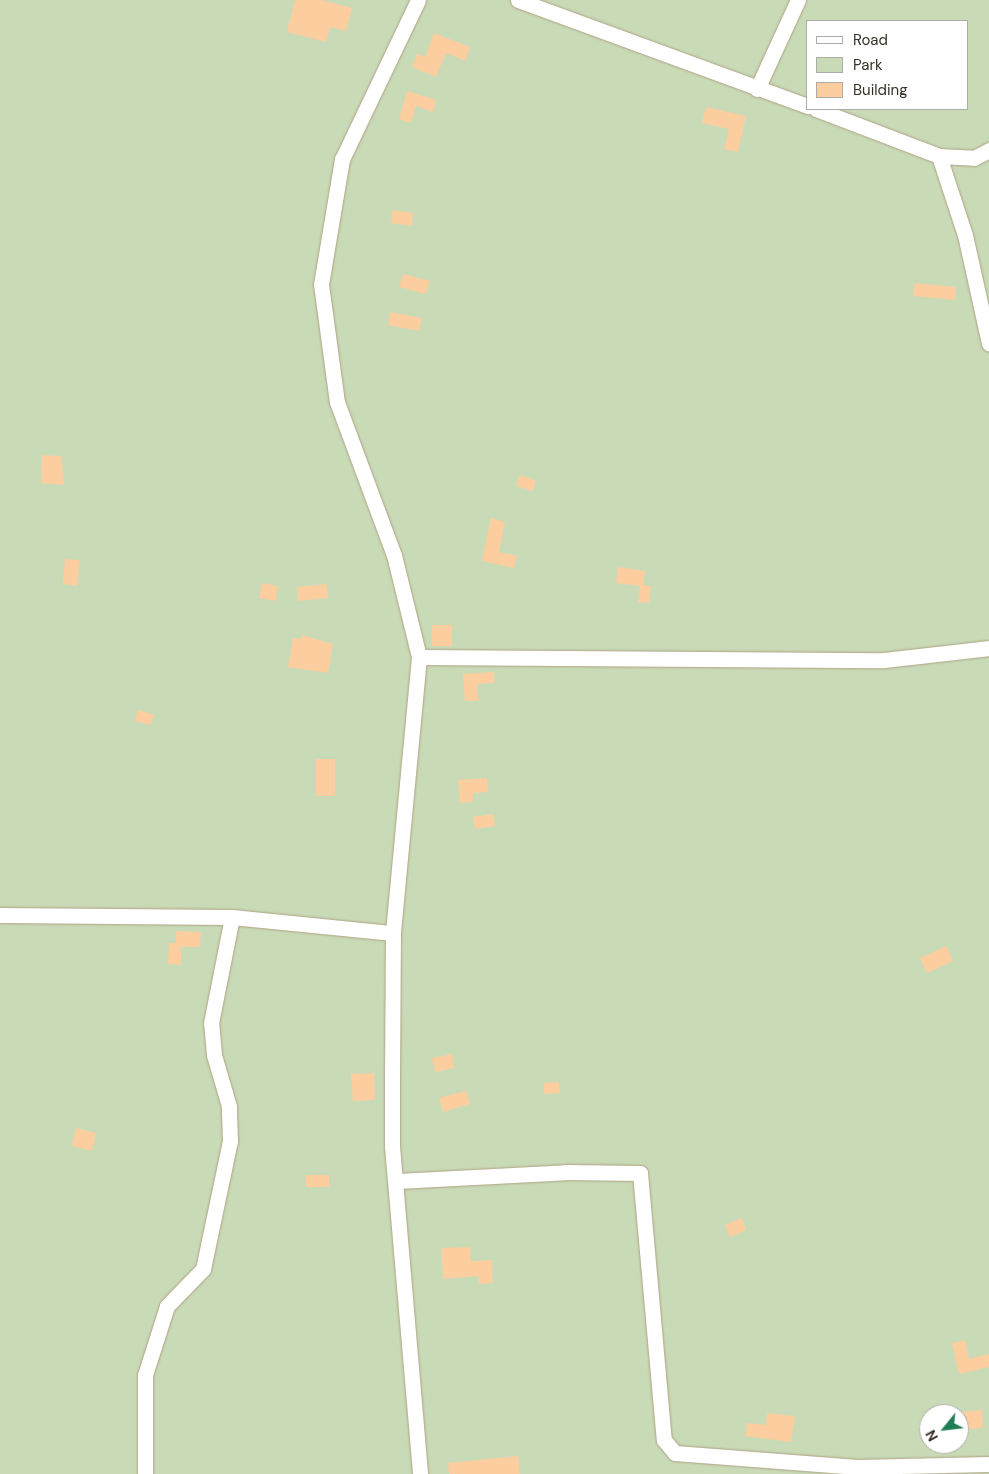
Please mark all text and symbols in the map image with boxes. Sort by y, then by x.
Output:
legend [806,20,969,110]
text: Road [853,30,888,50]
text: Park [853,55,883,75]
text: Building [853,80,908,100]
north arrow [919,1404,969,1454]
text: N [921,1427,942,1445]

